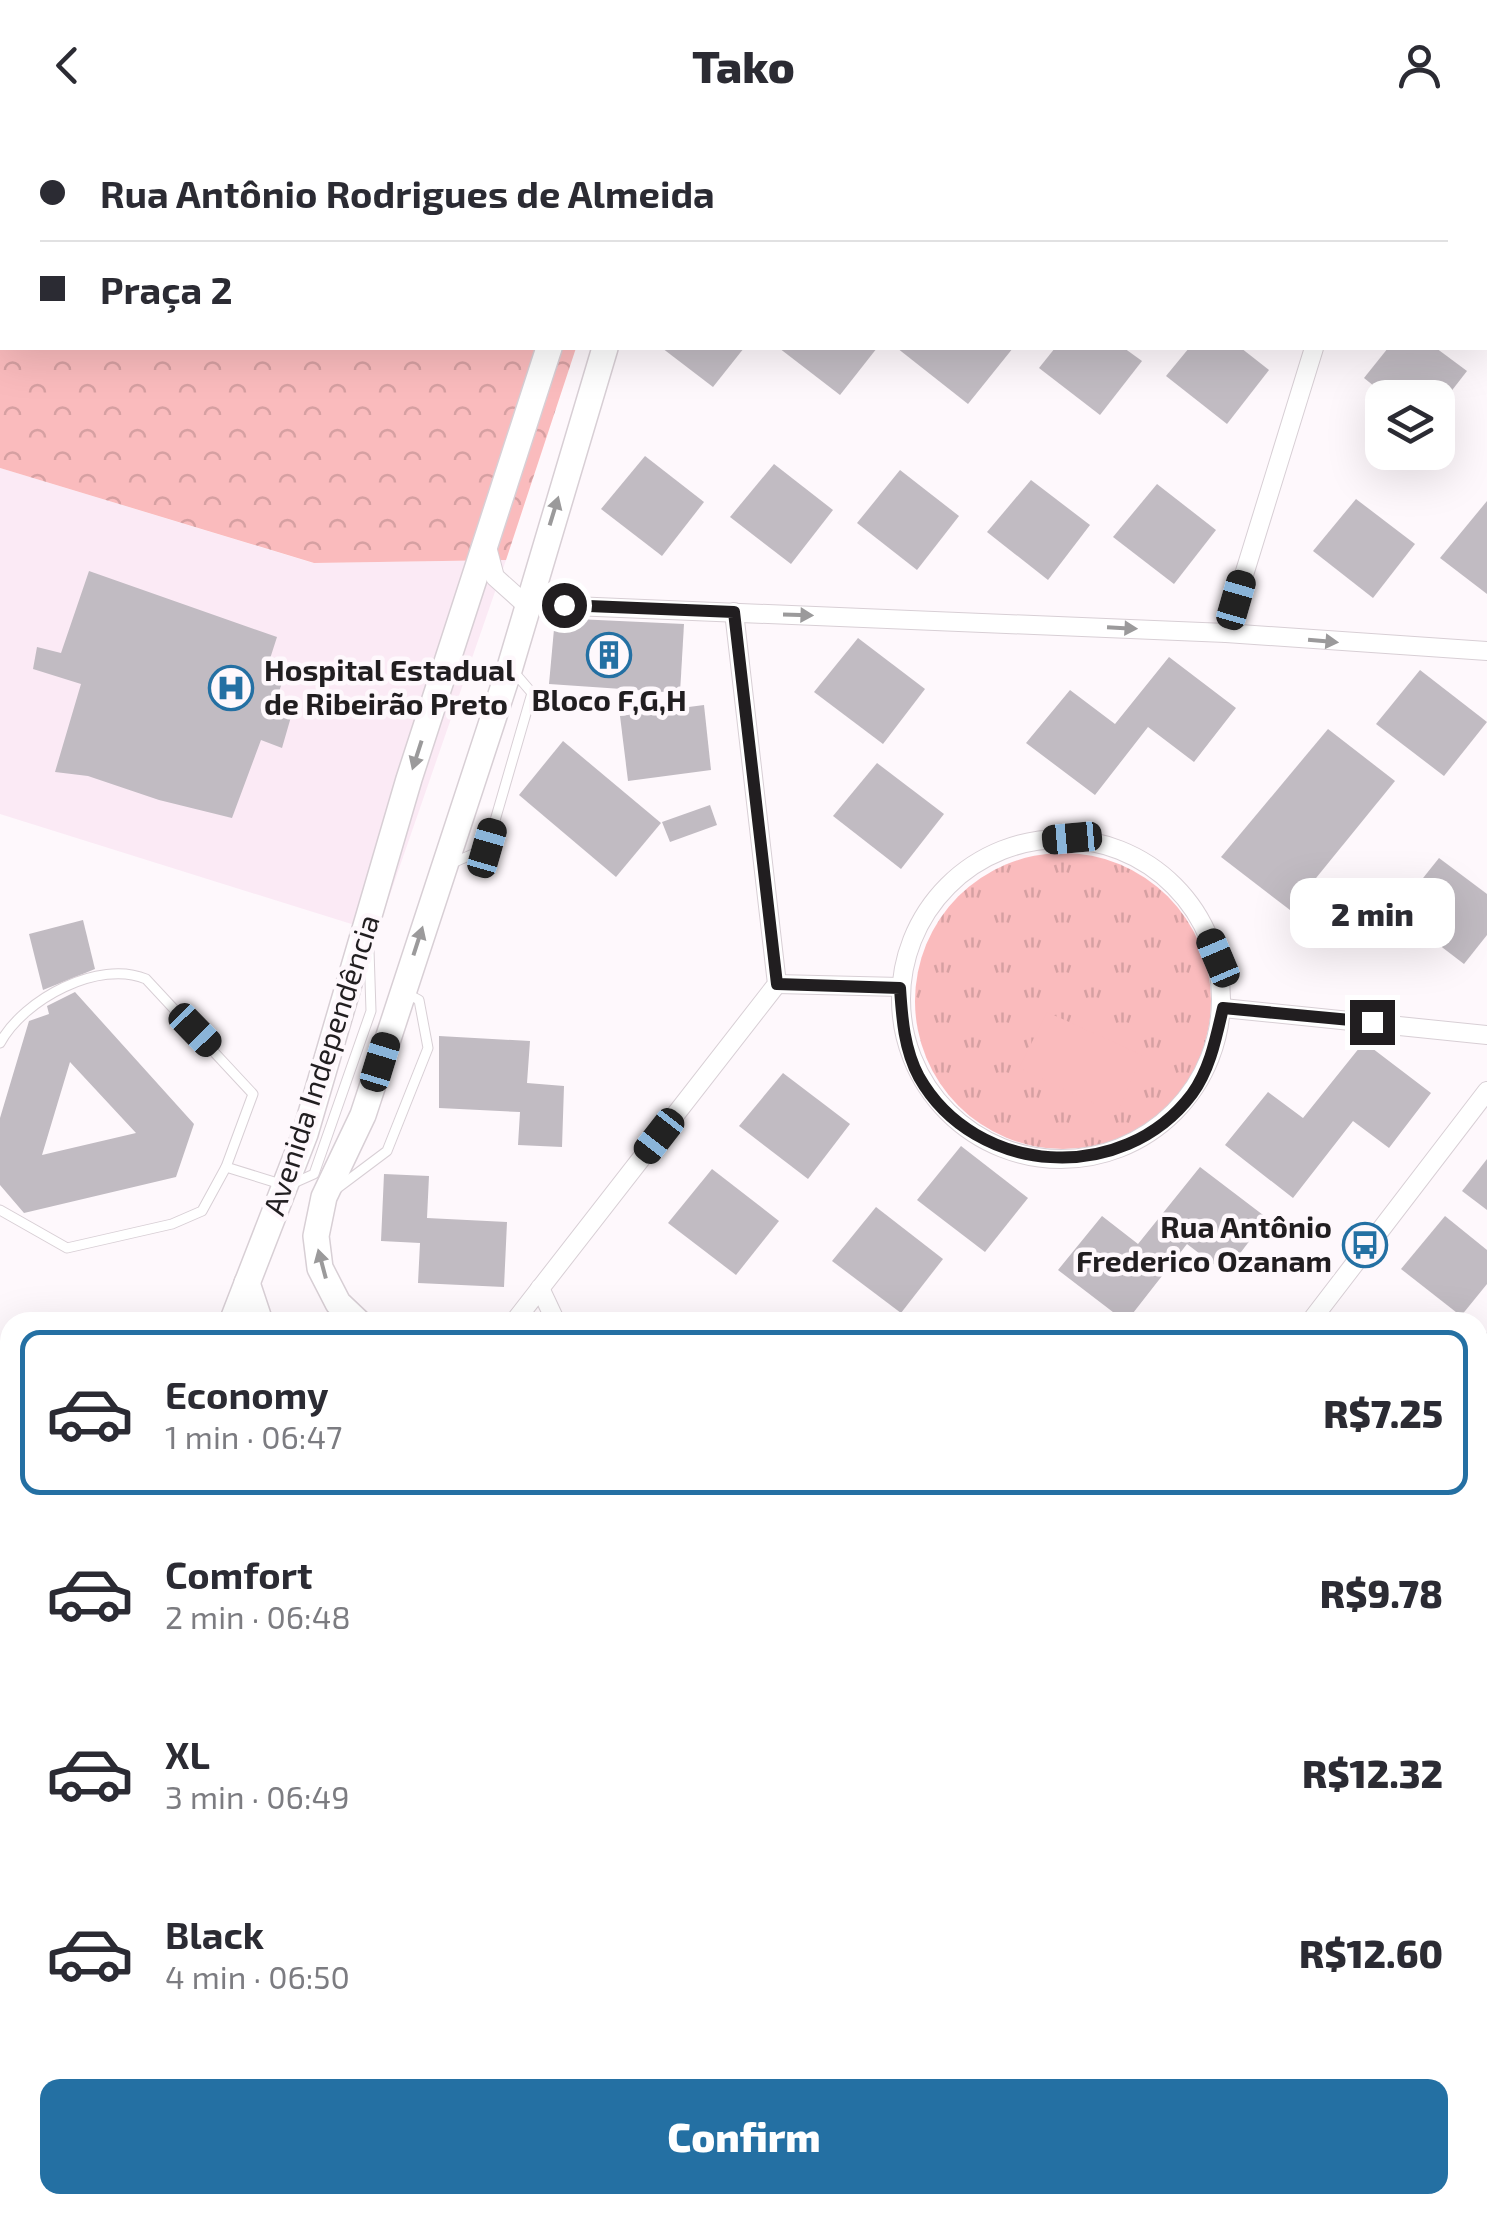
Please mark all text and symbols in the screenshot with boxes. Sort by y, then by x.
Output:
icon: back [40,38,95,93]
text: Tako [692,38,795,92]
icon: person [1392,38,1447,93]
text: Rua Antônio Rodrigues de Almeida [100,170,715,216]
text: Praça 2 [100,266,233,312]
map controls [1365,380,1455,470]
button: layers [1365,380,1455,470]
one-way arrow [547,495,562,526]
car [1213,567,1259,633]
route start [542,583,587,628]
one-way arrow [782,607,814,623]
one-way arrow [1107,620,1139,636]
building icon: Bloco F,G,H [586,632,632,678]
one-way arrow [1308,634,1340,650]
place label: Hospital Estadual de Ribeirão Preto [264,651,515,721]
hospital icon: Hospital Estadual de Ribeirão Preto [208,665,254,711]
place label: Bloco F,G,H [531,681,687,717]
one-way arrow [409,740,424,770]
car [464,815,510,881]
car [1041,820,1103,856]
callout: 2 min [1290,877,1454,947]
text: 2 min [1331,894,1414,932]
street label: Avenida Independência [254,910,386,1219]
car [1192,925,1244,991]
one-way arrow [411,926,426,956]
car [163,998,227,1062]
route end [1350,1000,1395,1045]
car [357,1029,403,1095]
car [629,1103,689,1169]
place label: Rua Antônio Frederico Ozanam [1076,1208,1332,1278]
bus stop icon: Rua Antônio Frederico Ozanam [1342,1222,1388,1268]
one-way arrow [314,1248,329,1279]
icon: car [45,1368,135,1458]
text: Economy [165,1371,329,1417]
text: R$7.25 [1323,1390,1443,1436]
text: 1 min · 06:47 [165,1417,342,1455]
icon: car [45,1548,135,1638]
text: Comfort [165,1551,313,1597]
text: R$9.78 [1320,1570,1443,1616]
text: 2 min · 06:48 [165,1597,351,1635]
icon: car [45,1728,135,1818]
text: XL [165,1731,210,1777]
text: R$12.32 [1302,1750,1443,1796]
text: 3 min · 06:49 [165,1777,349,1815]
icon: car [45,1908,135,1998]
text: Black [165,1911,264,1957]
text: R$12.60 [1299,1930,1443,1976]
text: 4 min · 06:50 [165,1957,350,1995]
button: Confirm [40,2079,1448,2194]

